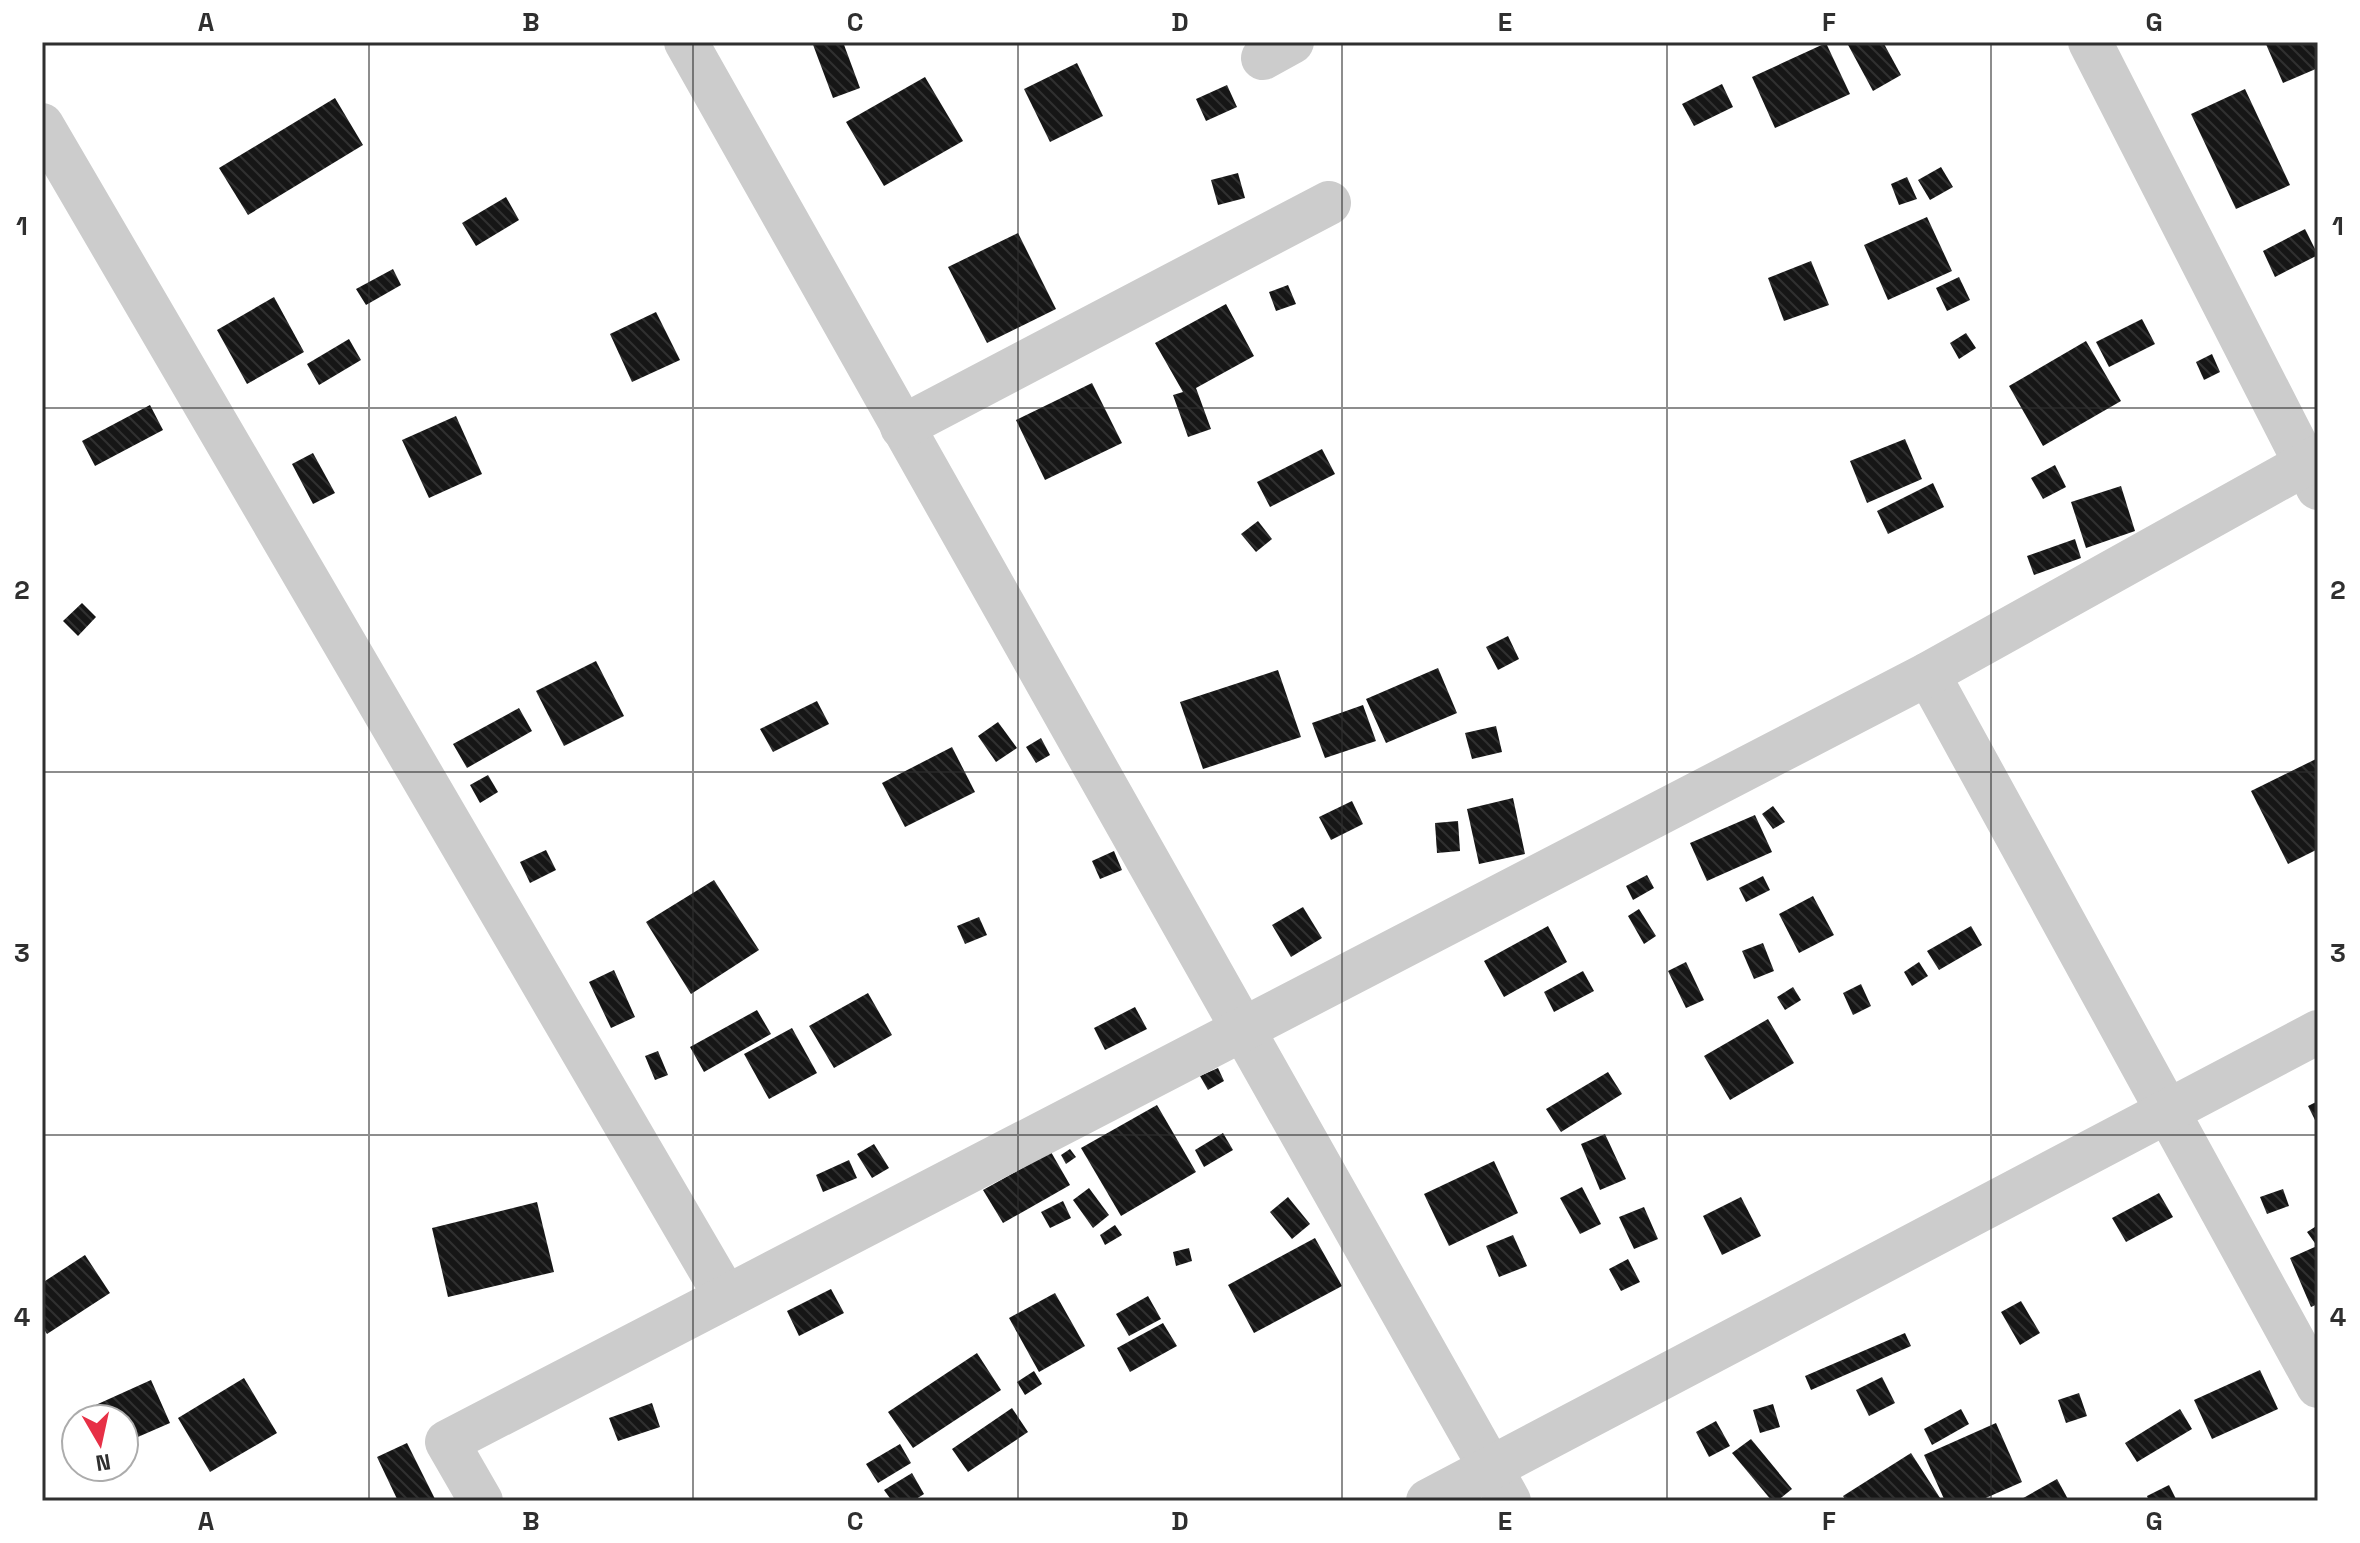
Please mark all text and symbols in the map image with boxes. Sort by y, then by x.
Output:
text: A [198,5,215,39]
text: B [522,5,540,39]
text: C [847,5,863,39]
text: D [1171,5,1189,39]
text: E [1498,5,1512,39]
text: F [1822,5,1836,39]
text: G [2145,5,2163,39]
text: 1 [16,209,28,243]
text: 1 [2332,209,2344,243]
text: 2 [14,573,30,607]
text: 2 [2330,573,2346,607]
text: 3 [14,936,30,970]
text: 3 [2330,936,2346,970]
text: 4 [14,1300,30,1334]
text: 4 [2330,1300,2346,1334]
north arrow [60,1403,140,1483]
text: N [94,1448,113,1478]
text: A [198,1504,215,1538]
text: B [522,1504,540,1538]
text: C [847,1504,863,1538]
text: D [1171,1504,1189,1538]
text: E [1498,1504,1512,1538]
text: F [1822,1504,1836,1538]
text: G [2145,1504,2163,1538]

